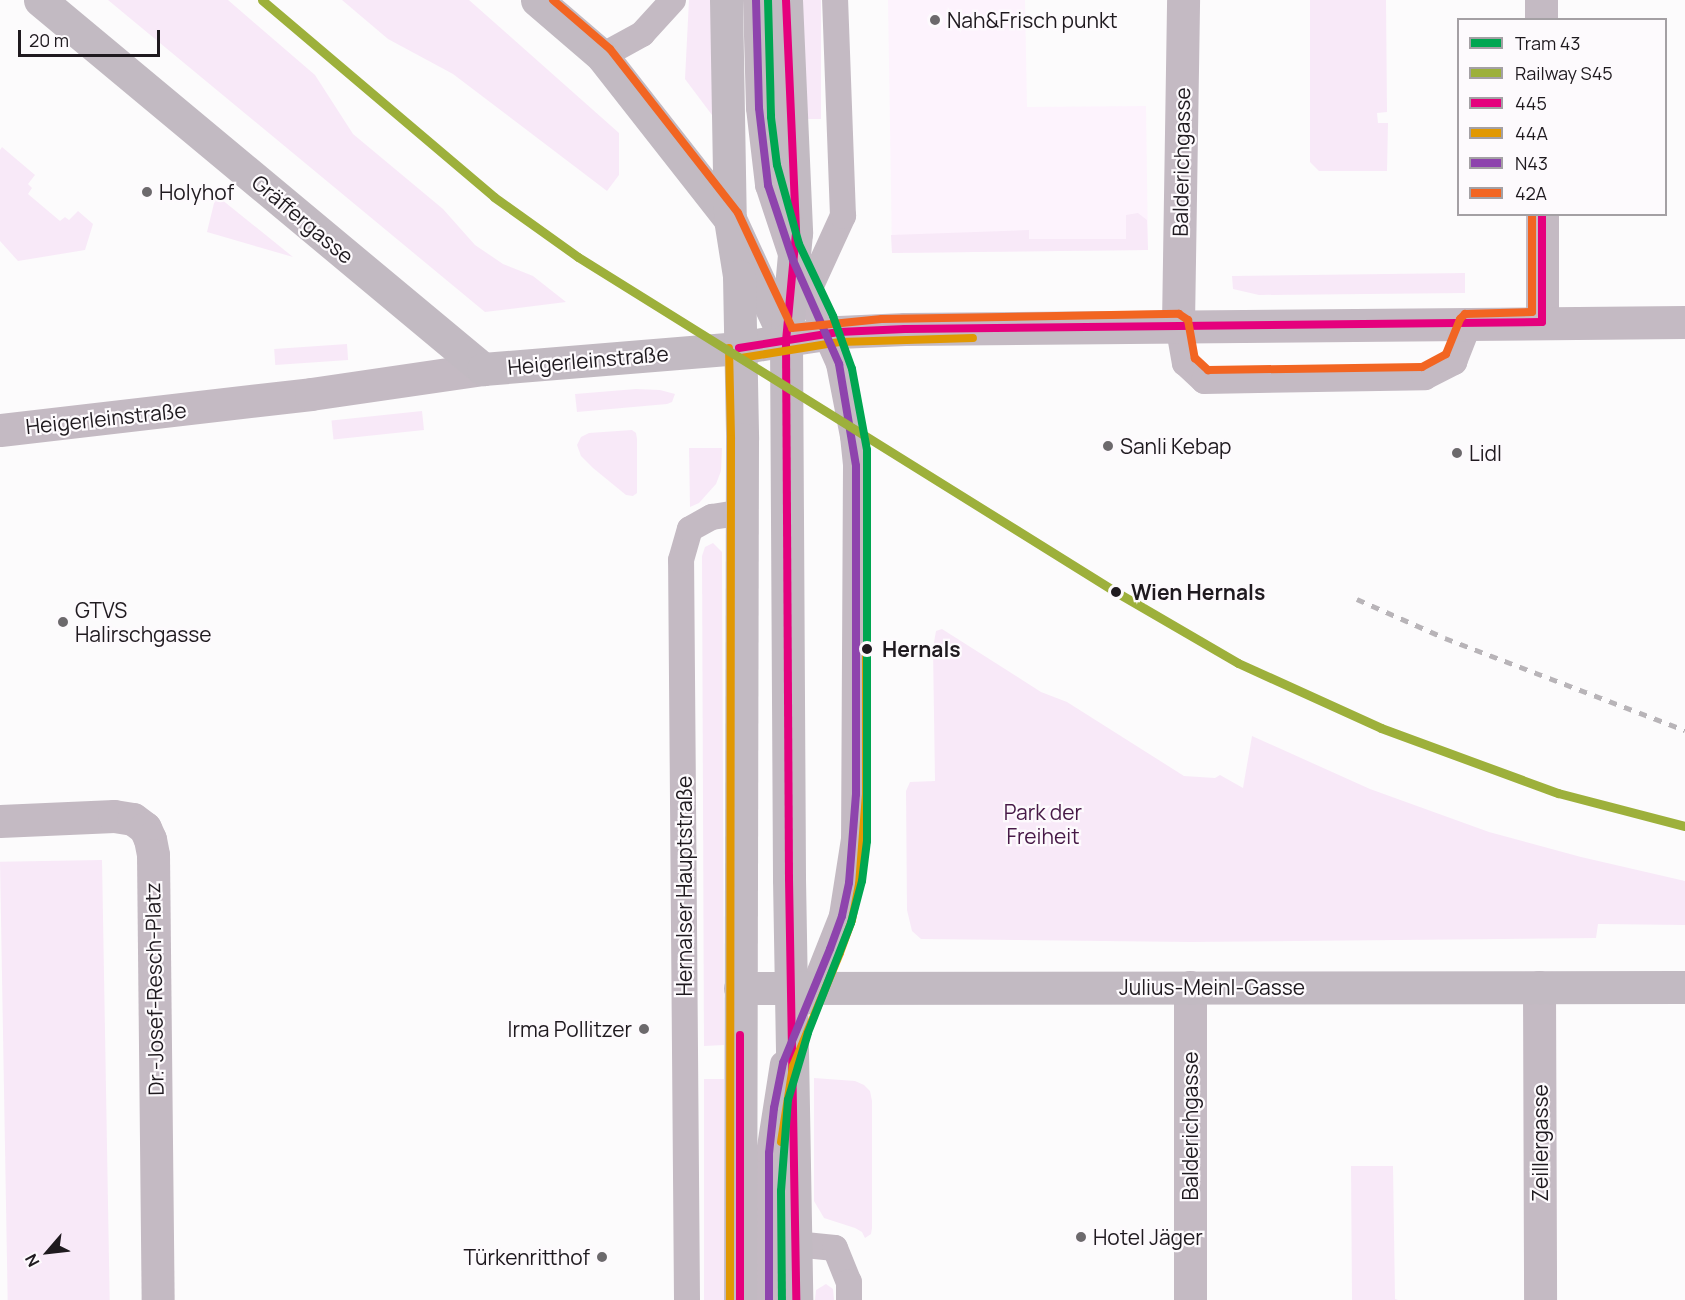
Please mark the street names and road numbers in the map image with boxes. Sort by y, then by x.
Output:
street label: Balderichgasse [1167,87,1195,237]
street label: Gräffergasse [247,169,359,269]
street label: Heigerleinstraße [506,340,670,380]
street label: Heigerleinstraße [24,397,188,439]
street label: Hernalser Hauptstraße [671,776,697,996]
street label: Dr.-Josef-Resch-Platz [140,882,168,1096]
street label: Julius-Meinl-Gasse [1119,974,1305,1000]
street label: Balderichgasse [1177,1051,1203,1201]
street label: Zeillergasse [1527,1084,1553,1202]

